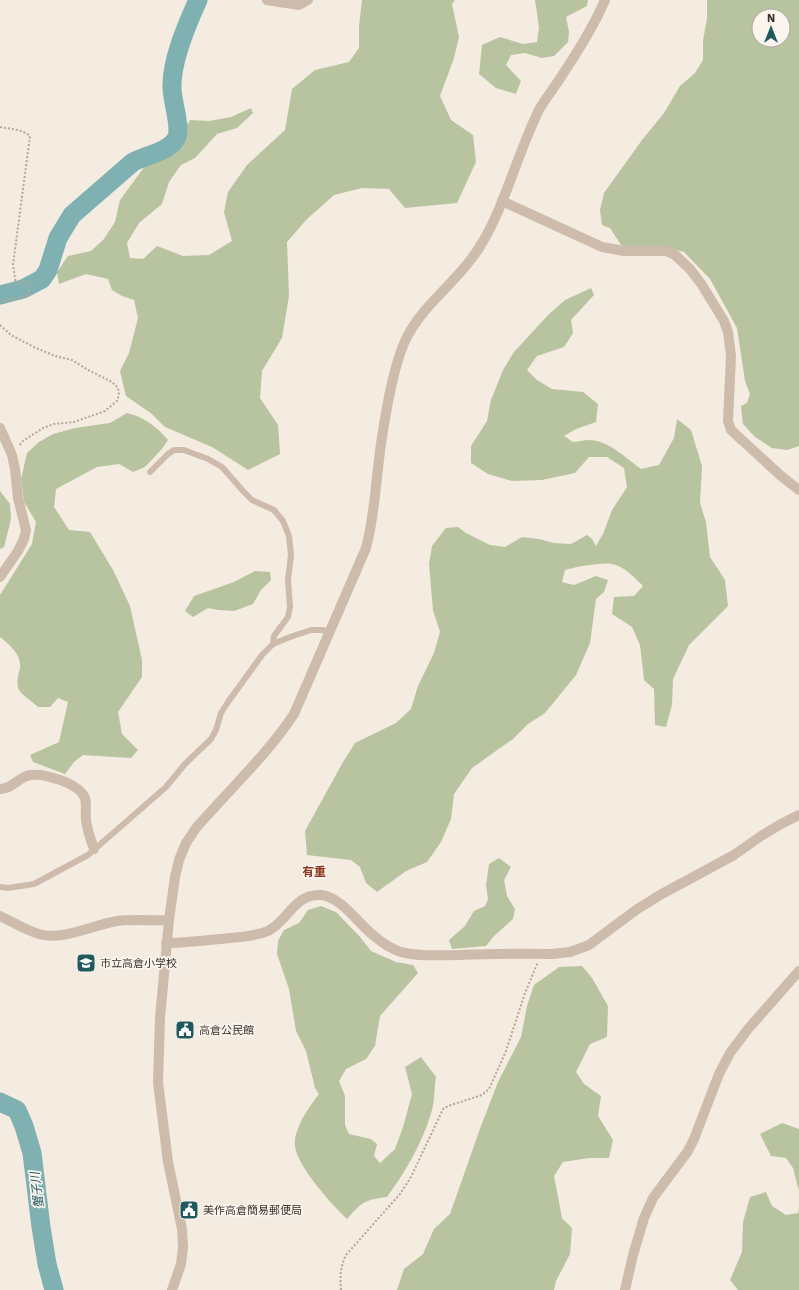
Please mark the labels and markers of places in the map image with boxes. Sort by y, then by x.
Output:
school or university icon: 市立高倉小学校 [75,952,97,974]
place label: 市立高倉小学校 [100,957,177,970]
public building icon: 高倉公民館 [174,1019,196,1041]
place label: 高倉公民館 [199,1024,254,1037]
public building icon: 美作高倉簡易郵便局 [178,1199,200,1221]
place label: 美作高倉簡易郵便局 [203,1204,302,1217]

